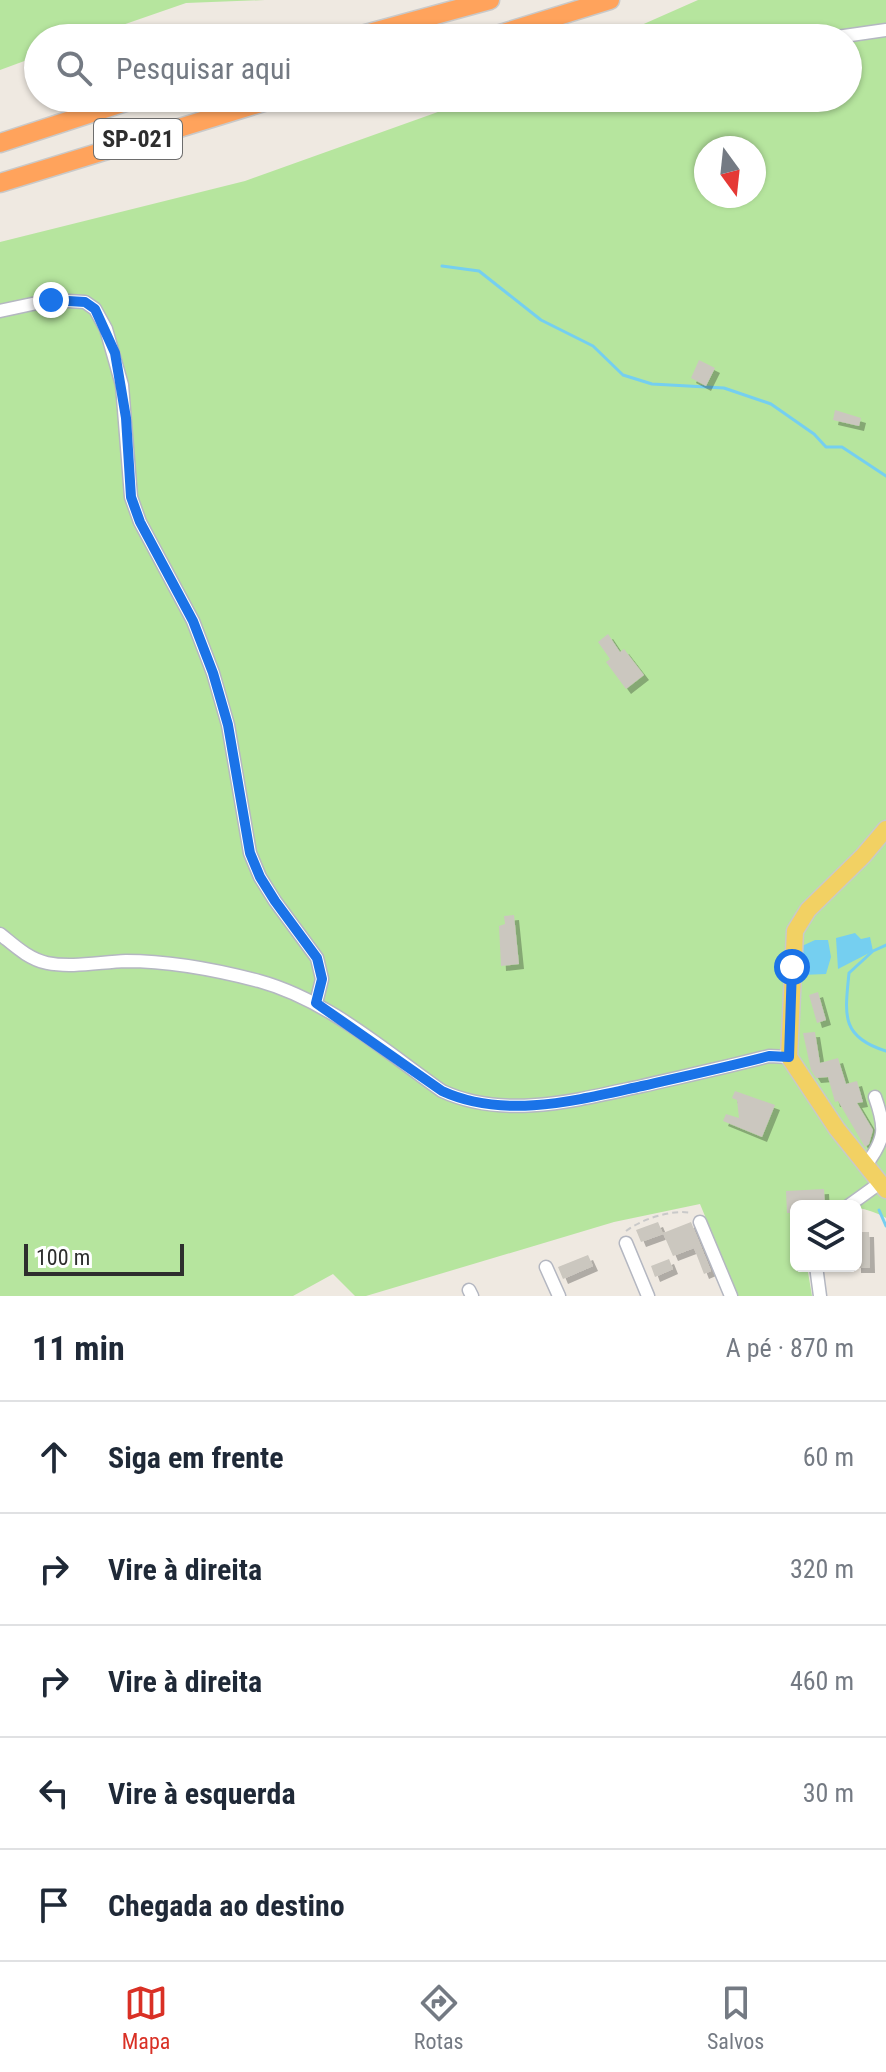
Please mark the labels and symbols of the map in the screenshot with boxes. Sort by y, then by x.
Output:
road number: SP-021 [94,119,182,159]
north arrow [694,136,766,208]
route end [33,282,69,318]
route start [774,949,810,985]
scale bar [24,1240,184,1276]

